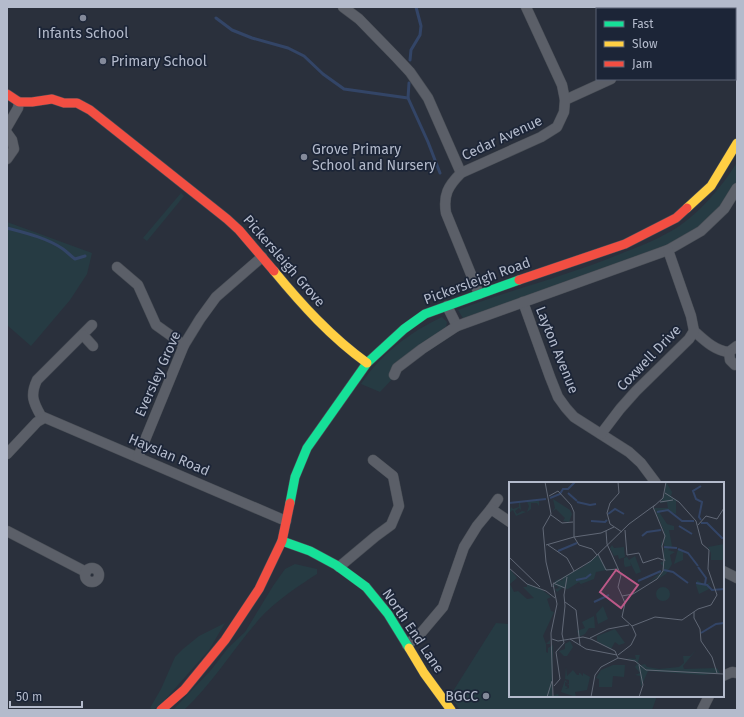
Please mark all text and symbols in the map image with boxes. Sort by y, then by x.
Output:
legend [596,8,736,80]
marker: Infants School [78,13,88,23]
text: Fast [632,17,654,31]
place label: Infants School [38,25,128,42]
text: Slow [632,37,658,51]
place label: Primary School [111,53,207,70]
marker: Primary School [98,56,108,66]
text: Jam [632,57,652,71]
street label: Cedar Avenue [459,112,545,164]
place label: Grove Primary School and Nursery [312,141,436,174]
marker: Grove Primary School and Nursery [299,152,309,162]
street label: Pickersleigh Grove [239,212,329,310]
street label: Pickersleigh Road [421,254,533,308]
street label: Layton Avenue [532,304,582,396]
street label: Coxwell Drive [613,322,685,394]
street label: Eversley Grove [132,329,184,419]
street label: Hayslan Road [126,430,212,480]
inset map [509,482,724,697]
street label: North End Lane [379,586,447,676]
scale bar [10,683,82,709]
place label: BGCC [445,688,478,705]
text: 50 m [16,690,42,704]
marker: BGCC [481,691,491,701]

